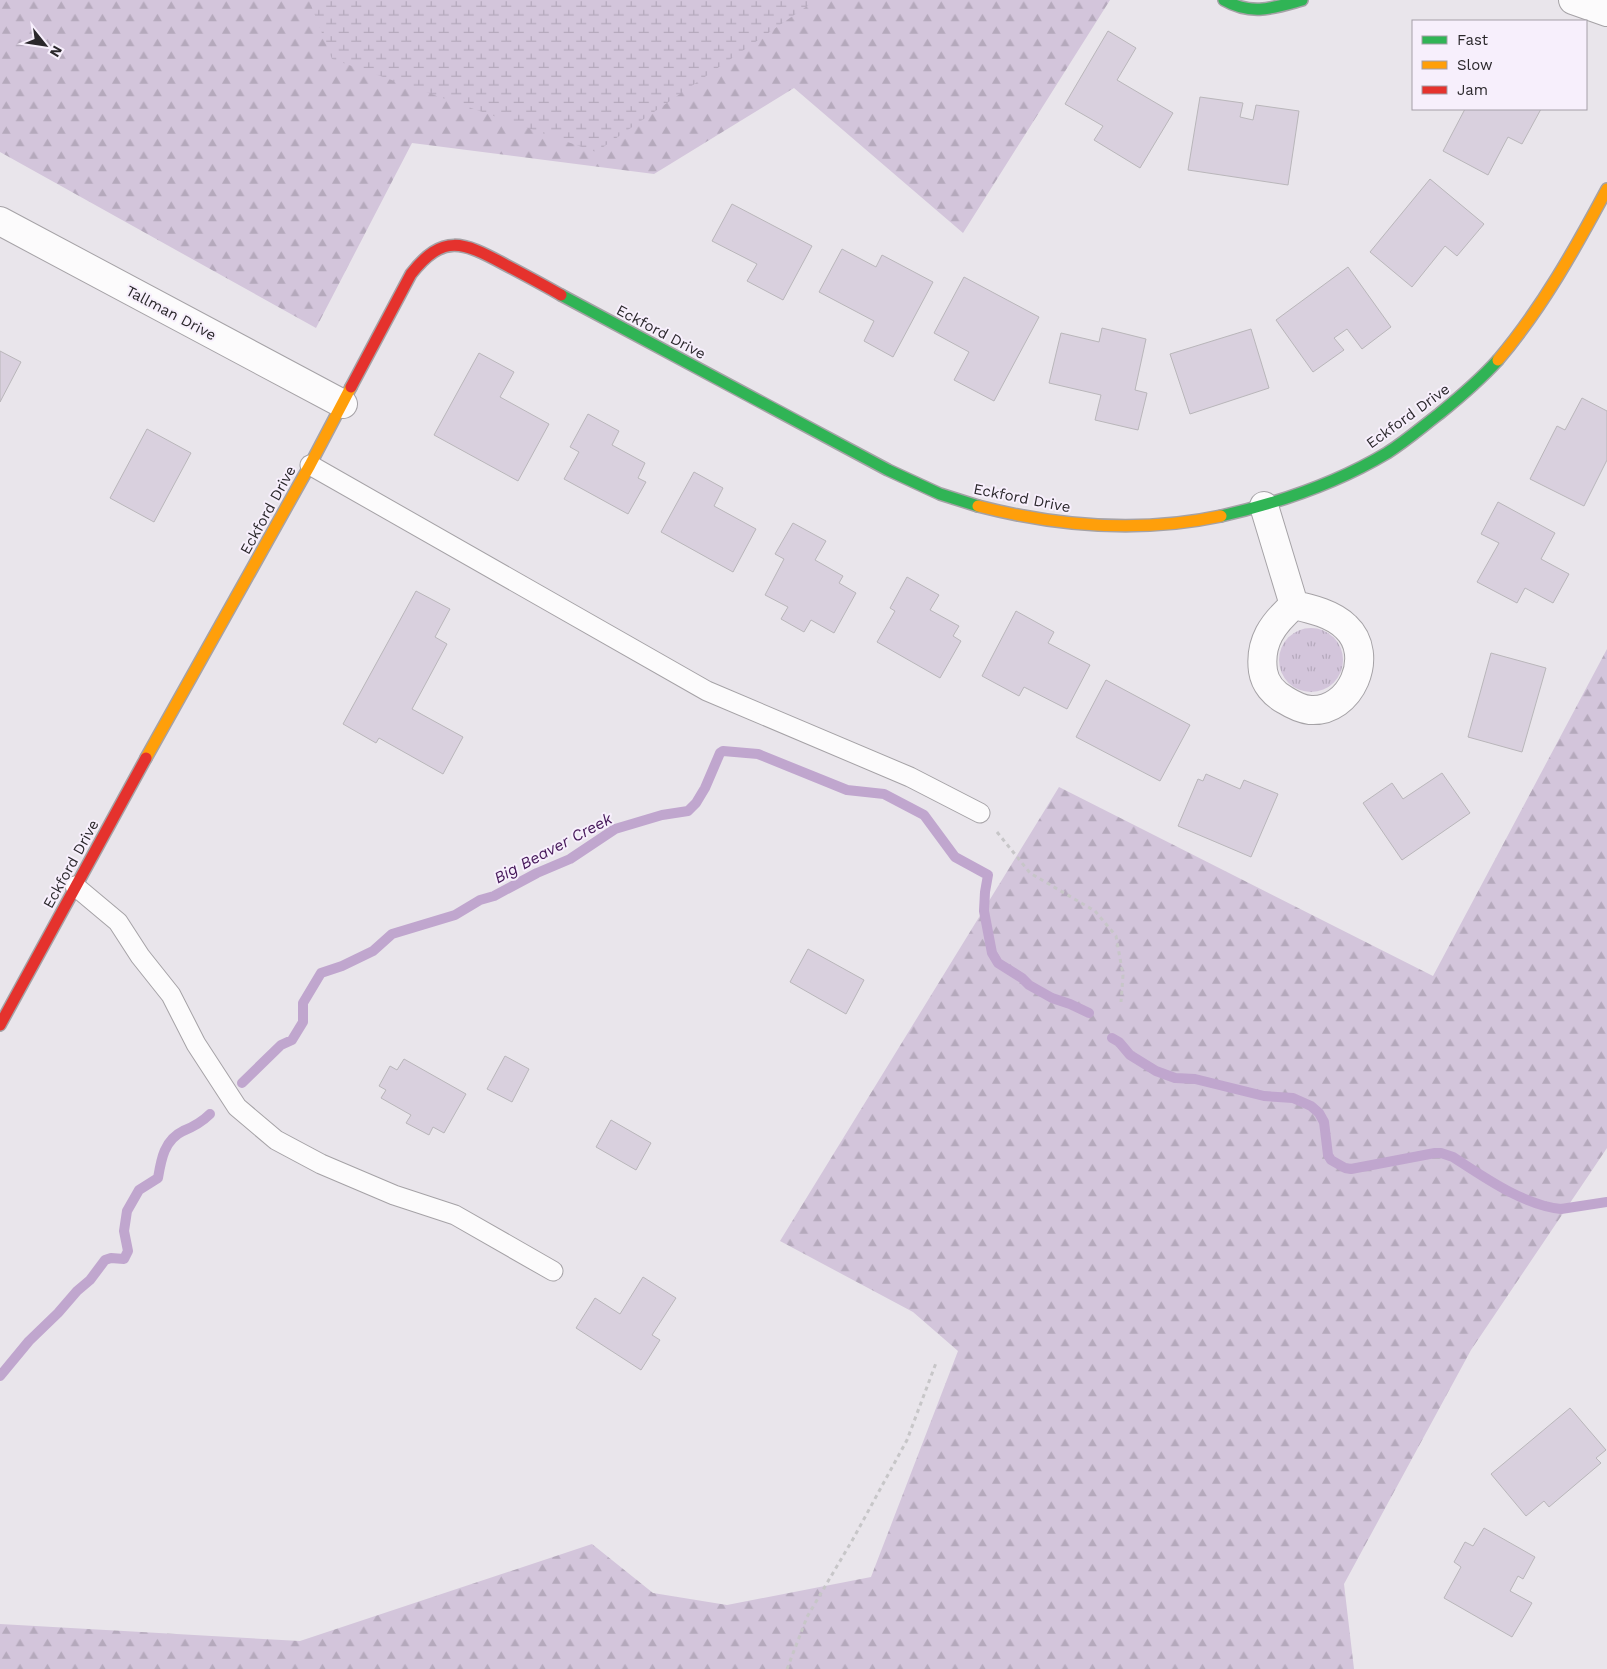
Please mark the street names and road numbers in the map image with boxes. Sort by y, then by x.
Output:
street label: Tallman Drive [123,282,219,344]
street label: Eckford Drive [613,301,709,363]
street label: Eckford Drive [1363,380,1453,452]
street label: Eckford Drive [236,463,300,557]
street label: Eckford Drive [972,480,1072,516]
street label: Eckford Drive [39,817,103,911]

